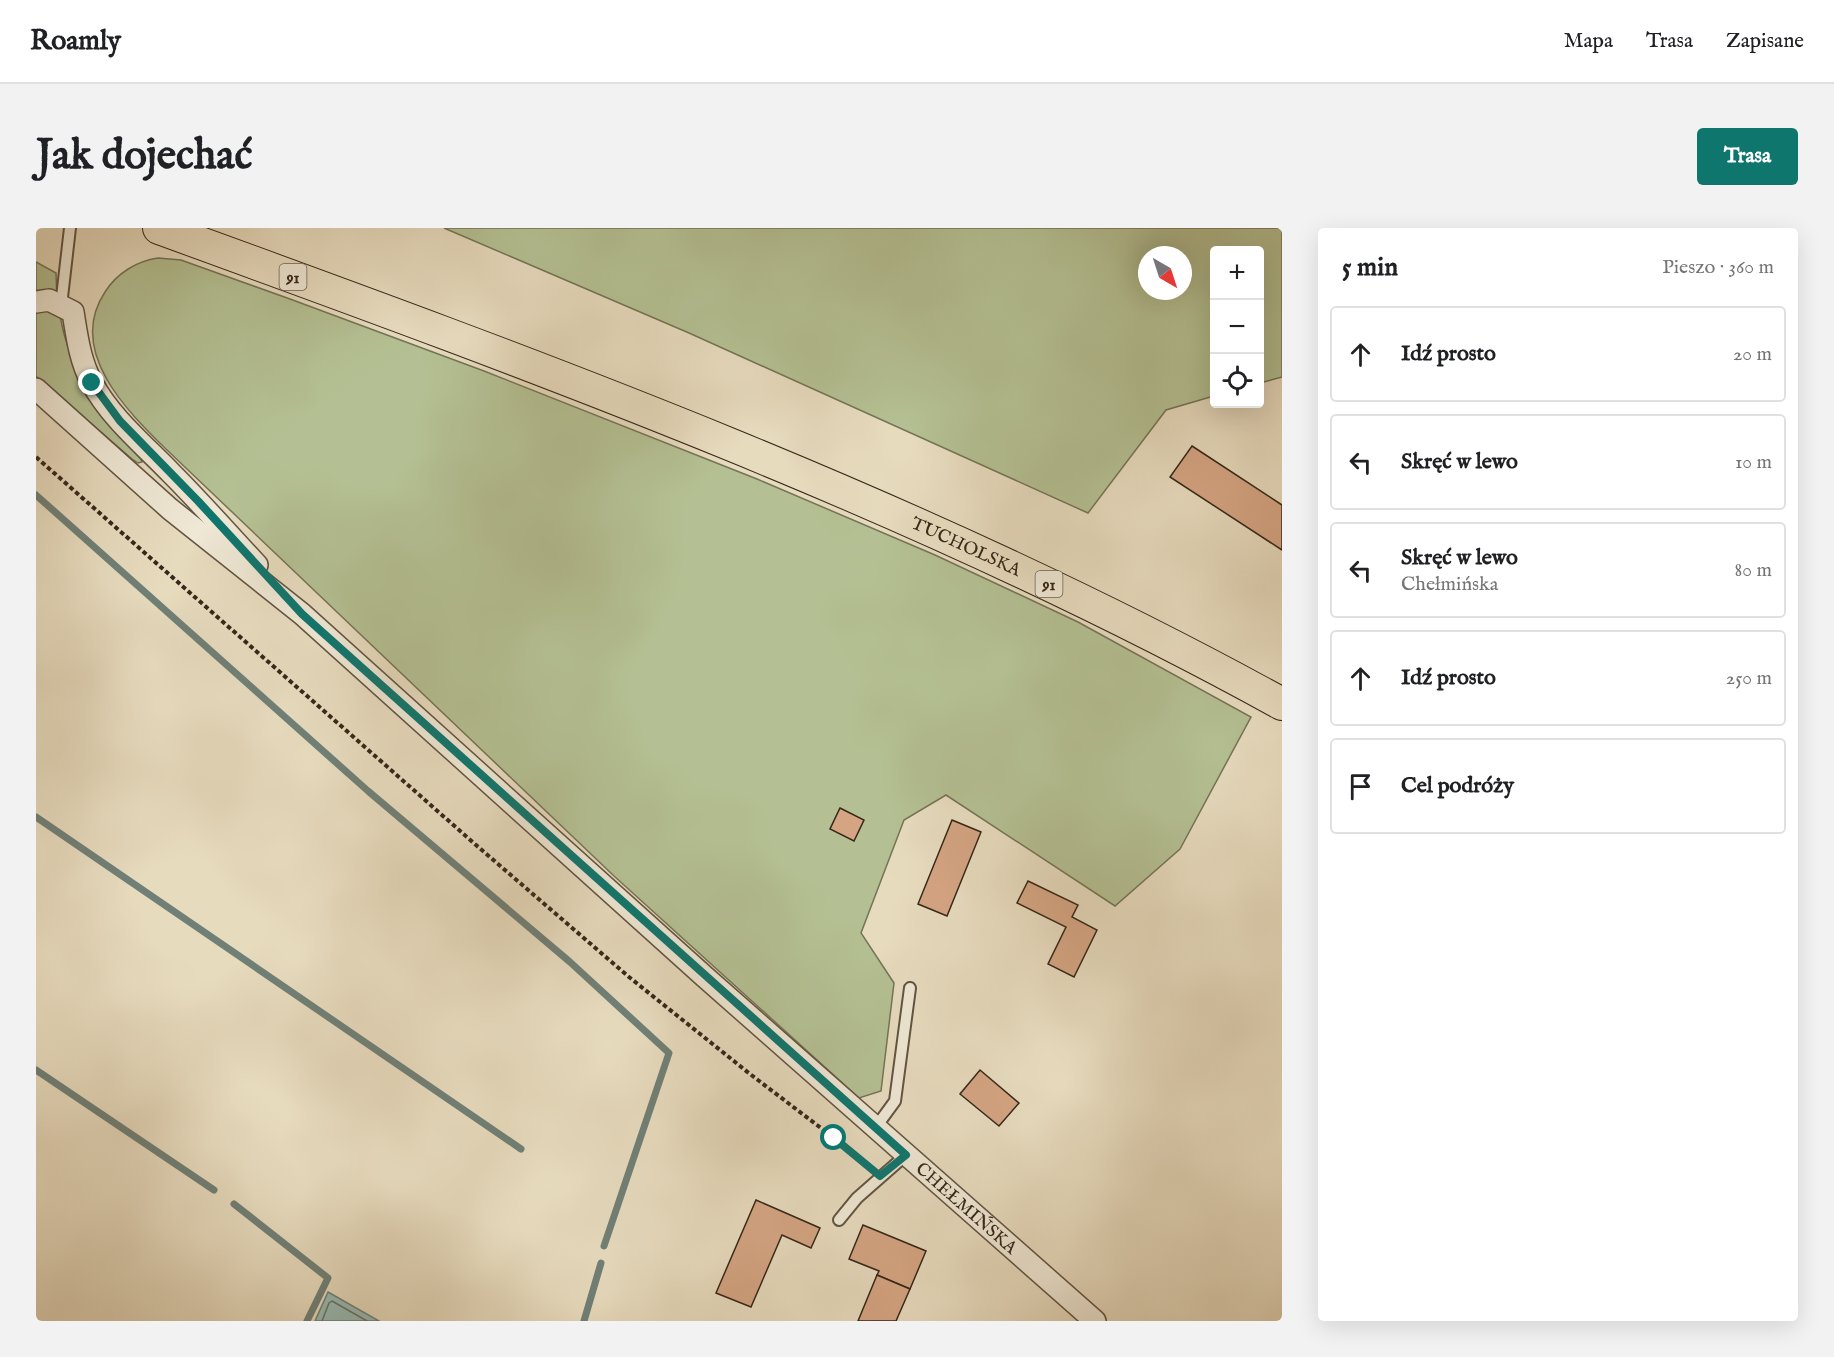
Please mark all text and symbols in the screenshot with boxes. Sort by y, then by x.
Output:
text: Roamly [30,24,121,59]
text: Mapa [1564,28,1613,55]
text: Trasa [1646,28,1693,55]
text: Zapisane [1726,28,1804,55]
button: Trasa [1697,128,1798,185]
text: Jak dojechać [36,130,253,183]
north arrow [1138,246,1192,300]
map controls [1210,246,1264,408]
button: + [1210,246,1264,300]
text: 5 min [1342,251,1398,284]
text: Pieszo · 360 m [1662,255,1774,280]
road number: 91 [280,264,306,290]
button: − [1210,300,1264,354]
icon: ahead [1344,338,1377,371]
text: Idź prosto [1401,340,1496,368]
text: 20 m [1733,342,1772,367]
button: locate [1210,354,1264,408]
route end [78,369,104,395]
icon: left [1344,446,1377,479]
text: Skręć w lewo [1401,448,1518,476]
text: 10 m [1735,450,1772,475]
street label: TUCHOLSKA [907,513,1025,583]
text: Skręć w lewo [1401,544,1518,572]
icon: left [1344,554,1377,587]
text: 80 m [1735,558,1772,583]
road number: 91 [1036,571,1062,597]
text: Chełmińska [1401,572,1498,597]
icon: ahead [1344,662,1377,695]
text: Idź prosto [1401,664,1496,692]
text: 250 m [1726,666,1772,691]
icon: arrive [1344,770,1377,803]
text: Cel podróży [1401,772,1514,800]
route start [820,1124,846,1150]
street label: CHEŁMIŃSKA [910,1158,1022,1261]

